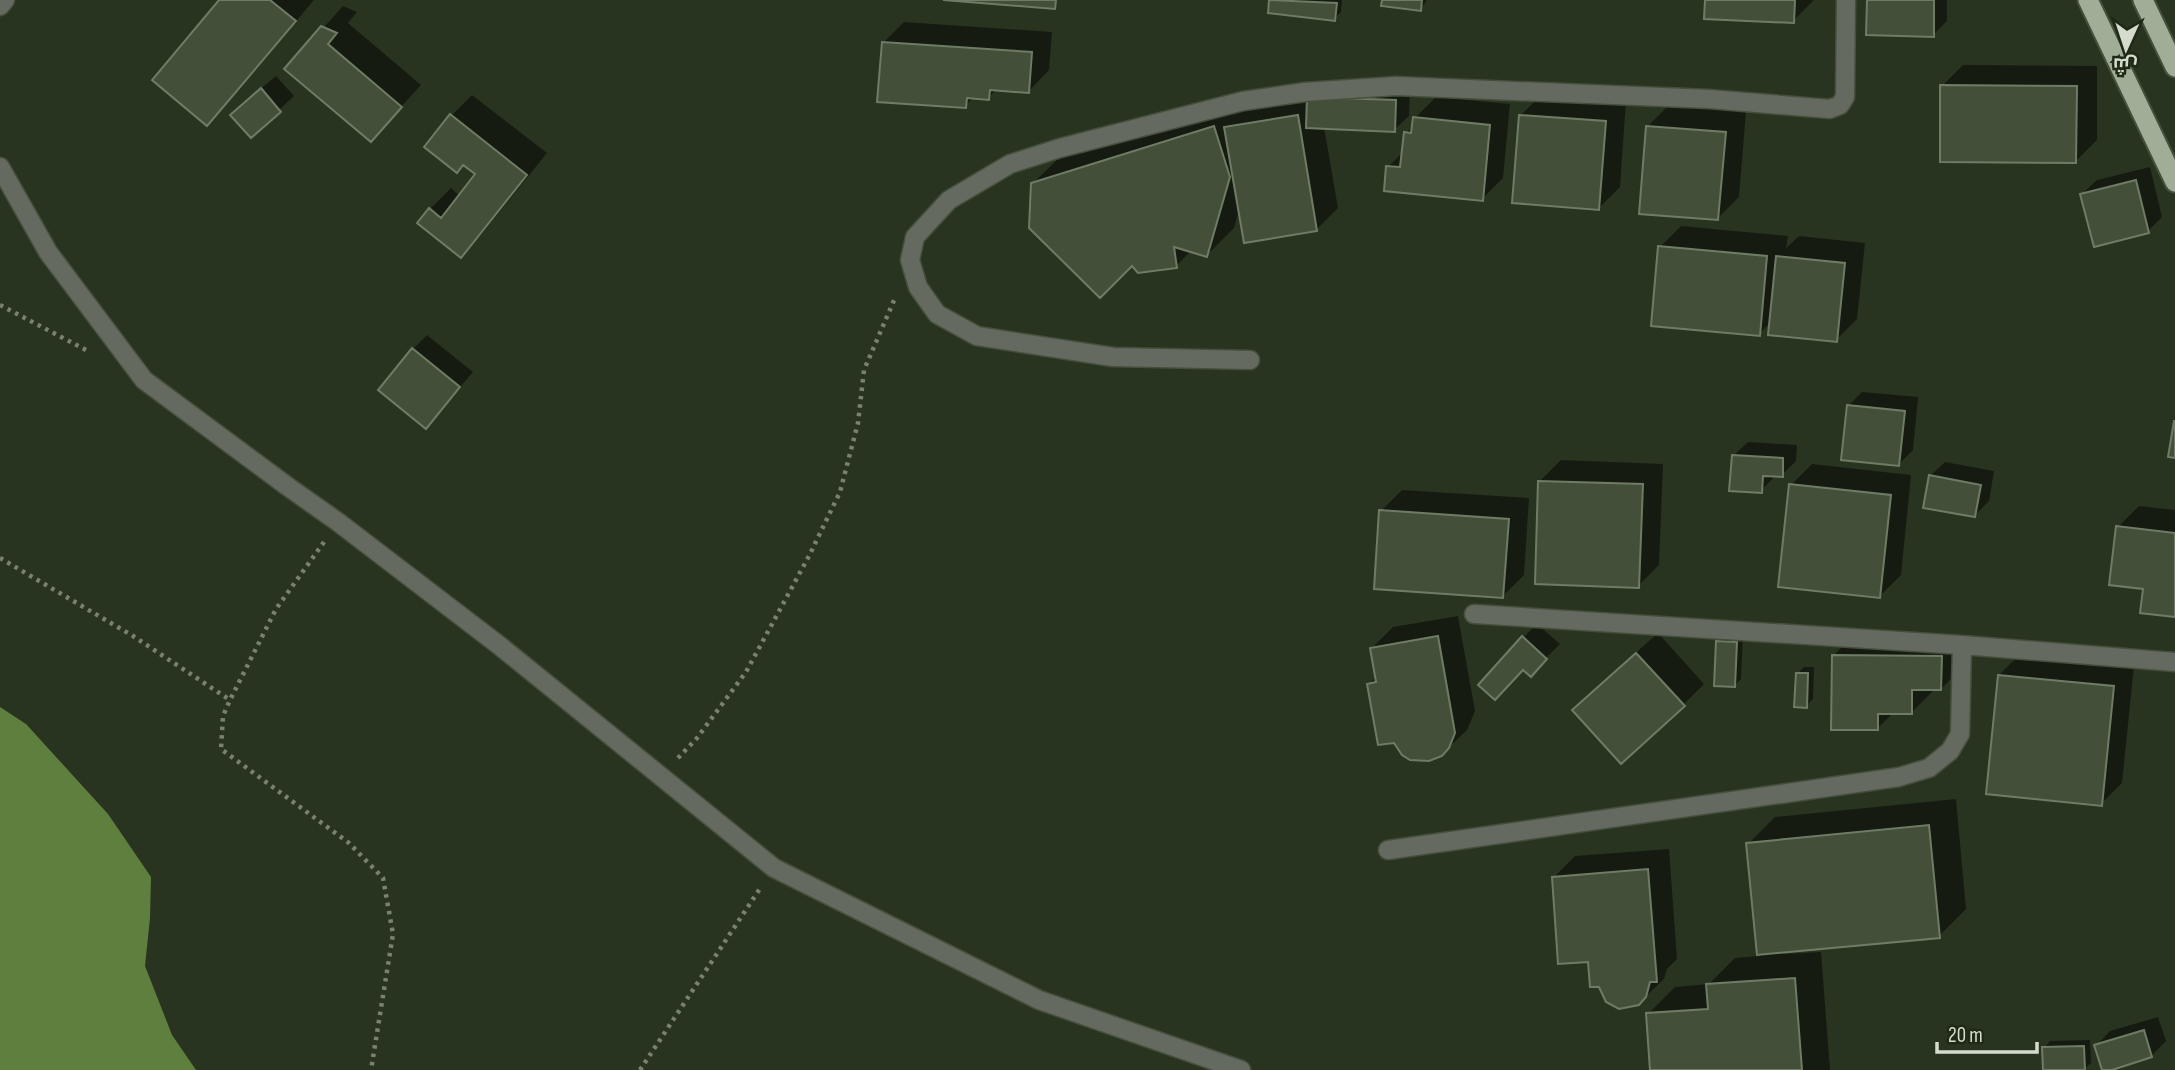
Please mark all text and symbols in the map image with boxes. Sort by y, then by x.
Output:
north arrow [2091,14,2161,84]
text: ش [2112,52,2138,77]
scale bar [1937,1010,2037,1054]
text: 20 m [1948,1023,1983,1048]

